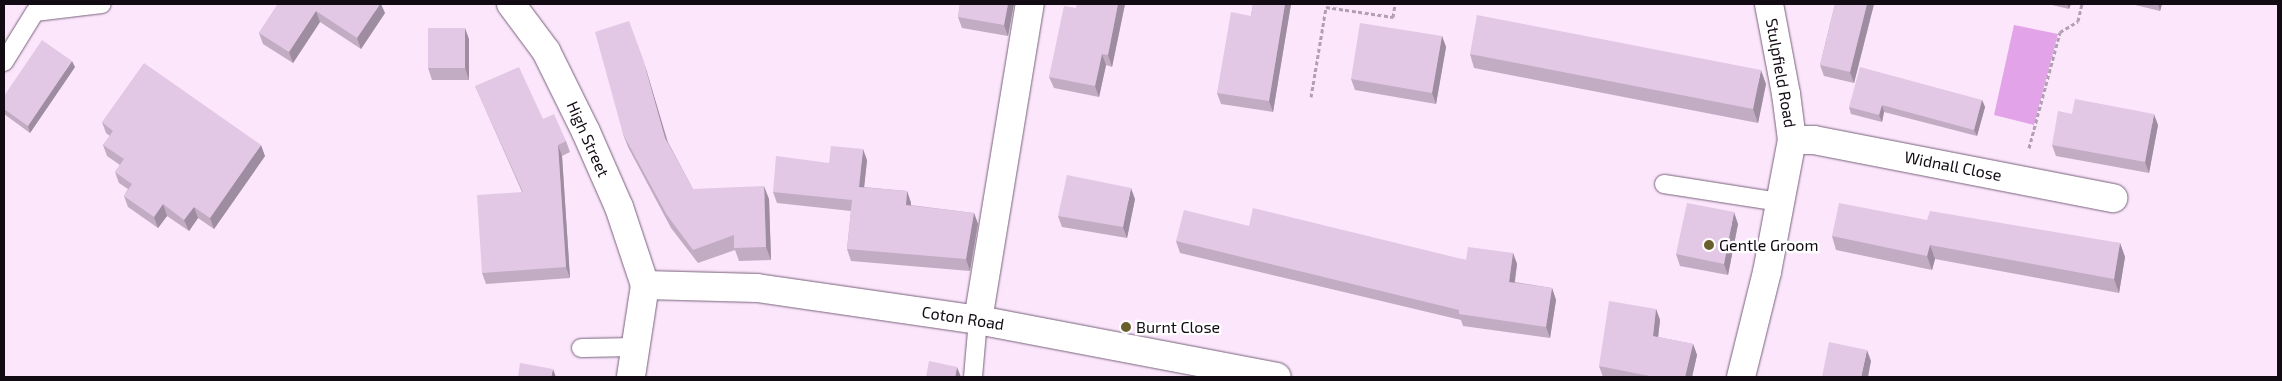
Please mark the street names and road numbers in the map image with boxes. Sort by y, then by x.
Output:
street label: Stulpfield Road [1762,17,1800,129]
street label: High Street [563,98,613,180]
street label: Widnall Close [1903,147,2003,185]
street label: Coton Road [920,302,1006,334]

